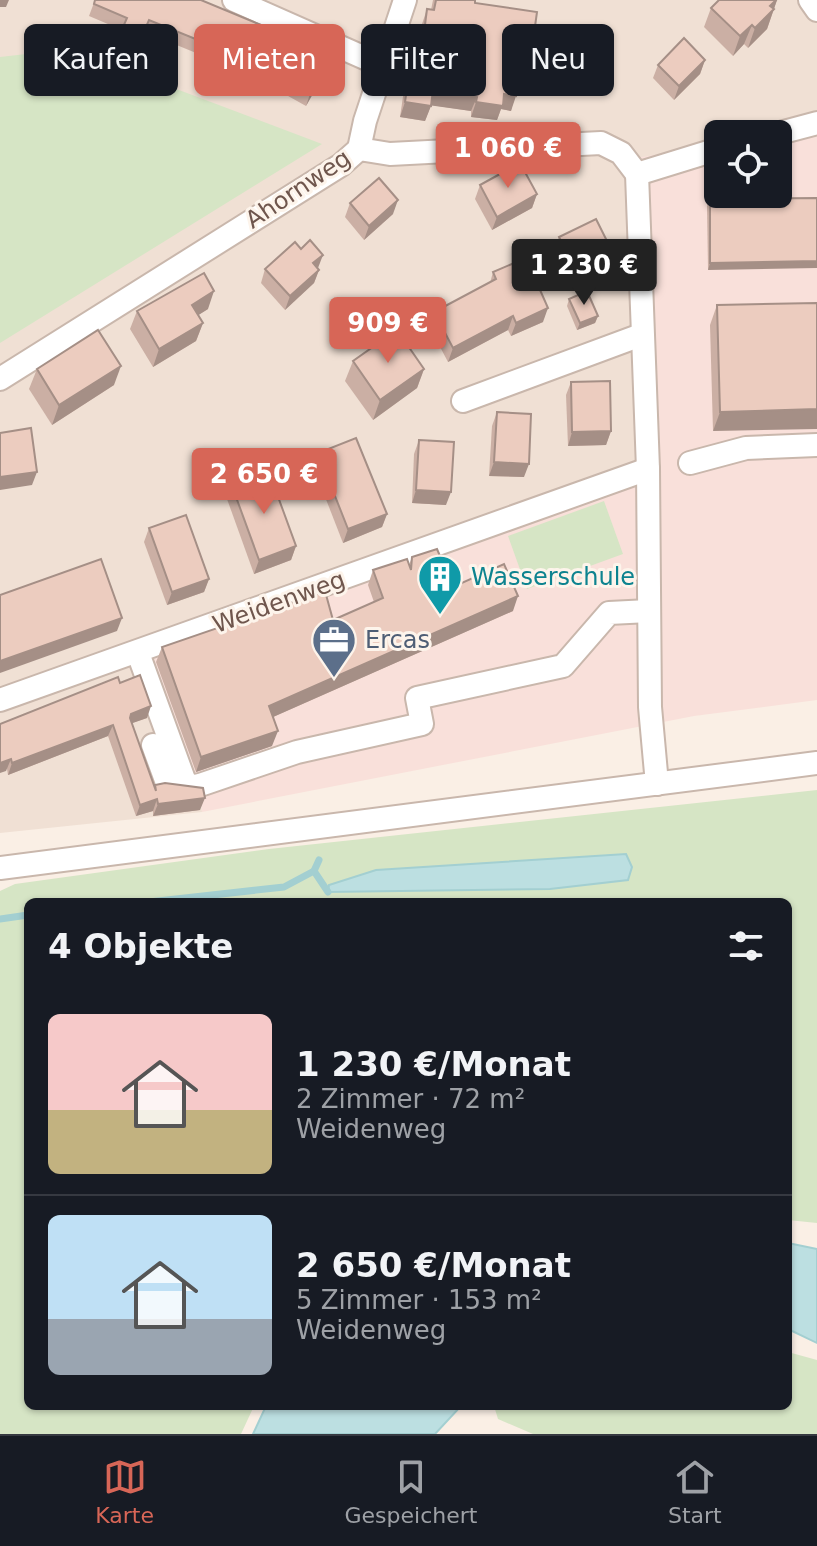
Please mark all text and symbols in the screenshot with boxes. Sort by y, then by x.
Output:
chip: Kaufen [24,24,178,96]
chip: Mieten [194,24,345,96]
chip: Filter [361,24,486,96]
chip: Neu [502,24,614,96]
map controls [704,120,792,208]
button: locate [704,120,792,208]
pin: 1 060 € [434,122,582,190]
text: 1 060 € [454,133,562,163]
street label: Ahornweg [240,144,356,234]
pin: 1 230 € [510,239,658,307]
text: 1 230 € [530,250,638,280]
pin: 909 € [332,297,444,365]
text: 909 € [347,308,429,338]
pin: 2 650 € [190,448,338,516]
text: 2 650 € [210,459,318,489]
building icon: Wasserschule [416,553,464,616]
place label: Wasserschule [471,563,635,591]
street label: Weidenweg [209,565,349,639]
office icon: Ercas [310,616,358,679]
place label: Ercas [365,626,430,654]
icon: filters [724,924,768,968]
text: 4 Objekte [48,926,233,966]
text: 1 230 €/Monat [296,1044,571,1084]
icon: home [112,1046,208,1142]
text: 2 Zimmer · 72 m² [296,1084,525,1114]
text: Weidenweg [296,1114,446,1144]
text: 2 650 €/Monat [296,1245,571,1285]
icon: home [112,1247,208,1343]
text: 5 Zimmer · 153 m² [296,1285,542,1315]
text: Weidenweg [296,1315,446,1345]
tab: Karte [95,1455,154,1528]
tab: Gespeichert [345,1455,477,1528]
tab: Start [668,1455,722,1528]

